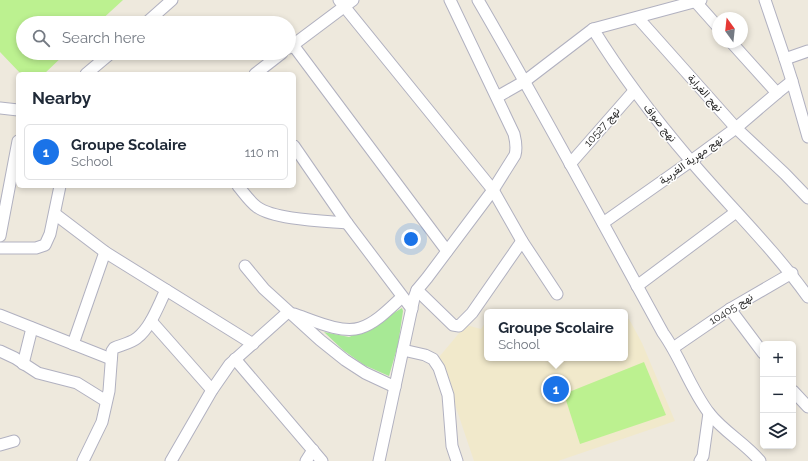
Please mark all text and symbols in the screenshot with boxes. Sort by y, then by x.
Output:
north arrow [712,12,748,48]
search box [16,16,296,60]
icon: search [30,27,52,49]
text: Search here [62,29,145,47]
street label: نهج الغرابة [684,72,725,115]
text: Nearby [32,88,91,108]
street label: نهج صواف [640,101,679,145]
street label: نهج 10527 [581,105,623,150]
street label: نهج مهرية الغربية [657,133,726,188]
text: Groupe Scolaire [71,136,187,154]
text: 1 [43,145,49,160]
text: 110 m [245,145,279,160]
text: School [71,154,113,169]
your location [401,229,421,249]
street label: نهج 10405 [707,290,756,328]
popup [484,309,628,361]
text: Groupe Scolaire [498,319,614,337]
text: School [498,337,540,352]
map controls [760,341,796,449]
button: + [760,341,796,377]
pin: 1 [543,374,569,404]
button: − [760,377,796,413]
button: layers [760,413,796,449]

